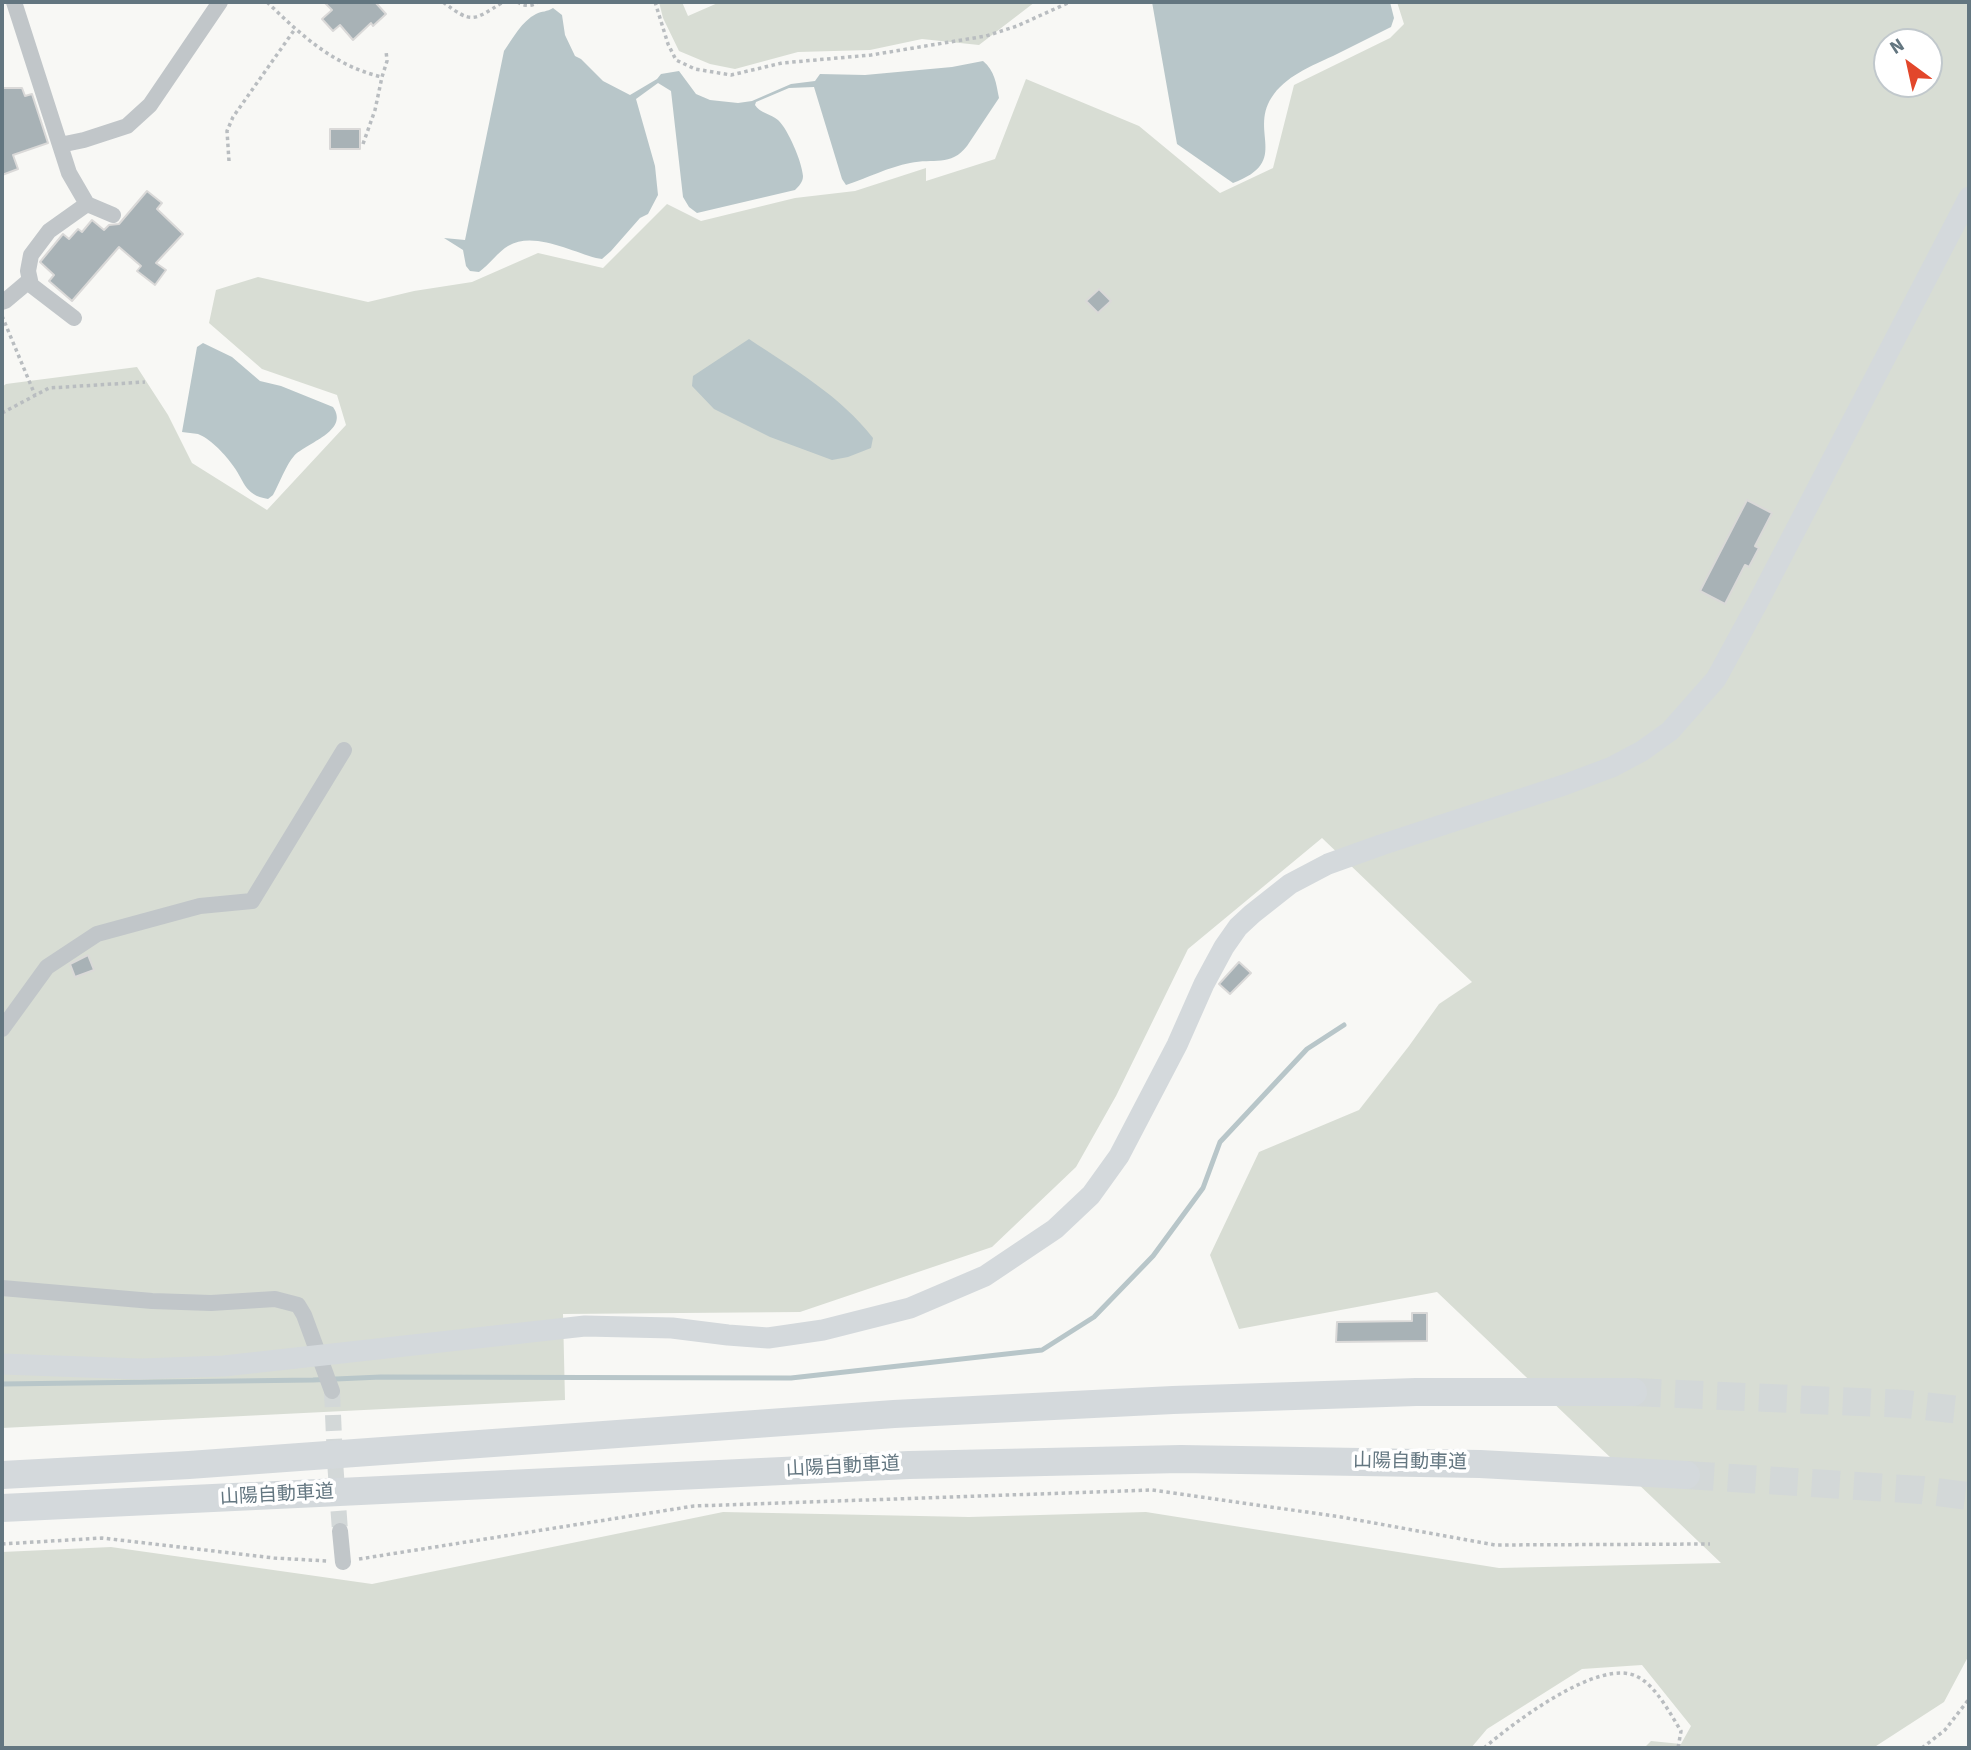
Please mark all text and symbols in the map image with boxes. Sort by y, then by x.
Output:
north arrow [1873,28,1943,98]
text: N [1885,32,1910,61]
street label: 山陽自動車道 [1353,1451,1467,1475]
street label: 山陽自動車道 [785,1454,901,1482]
street label: 山陽自動車道 [219,1482,335,1510]

